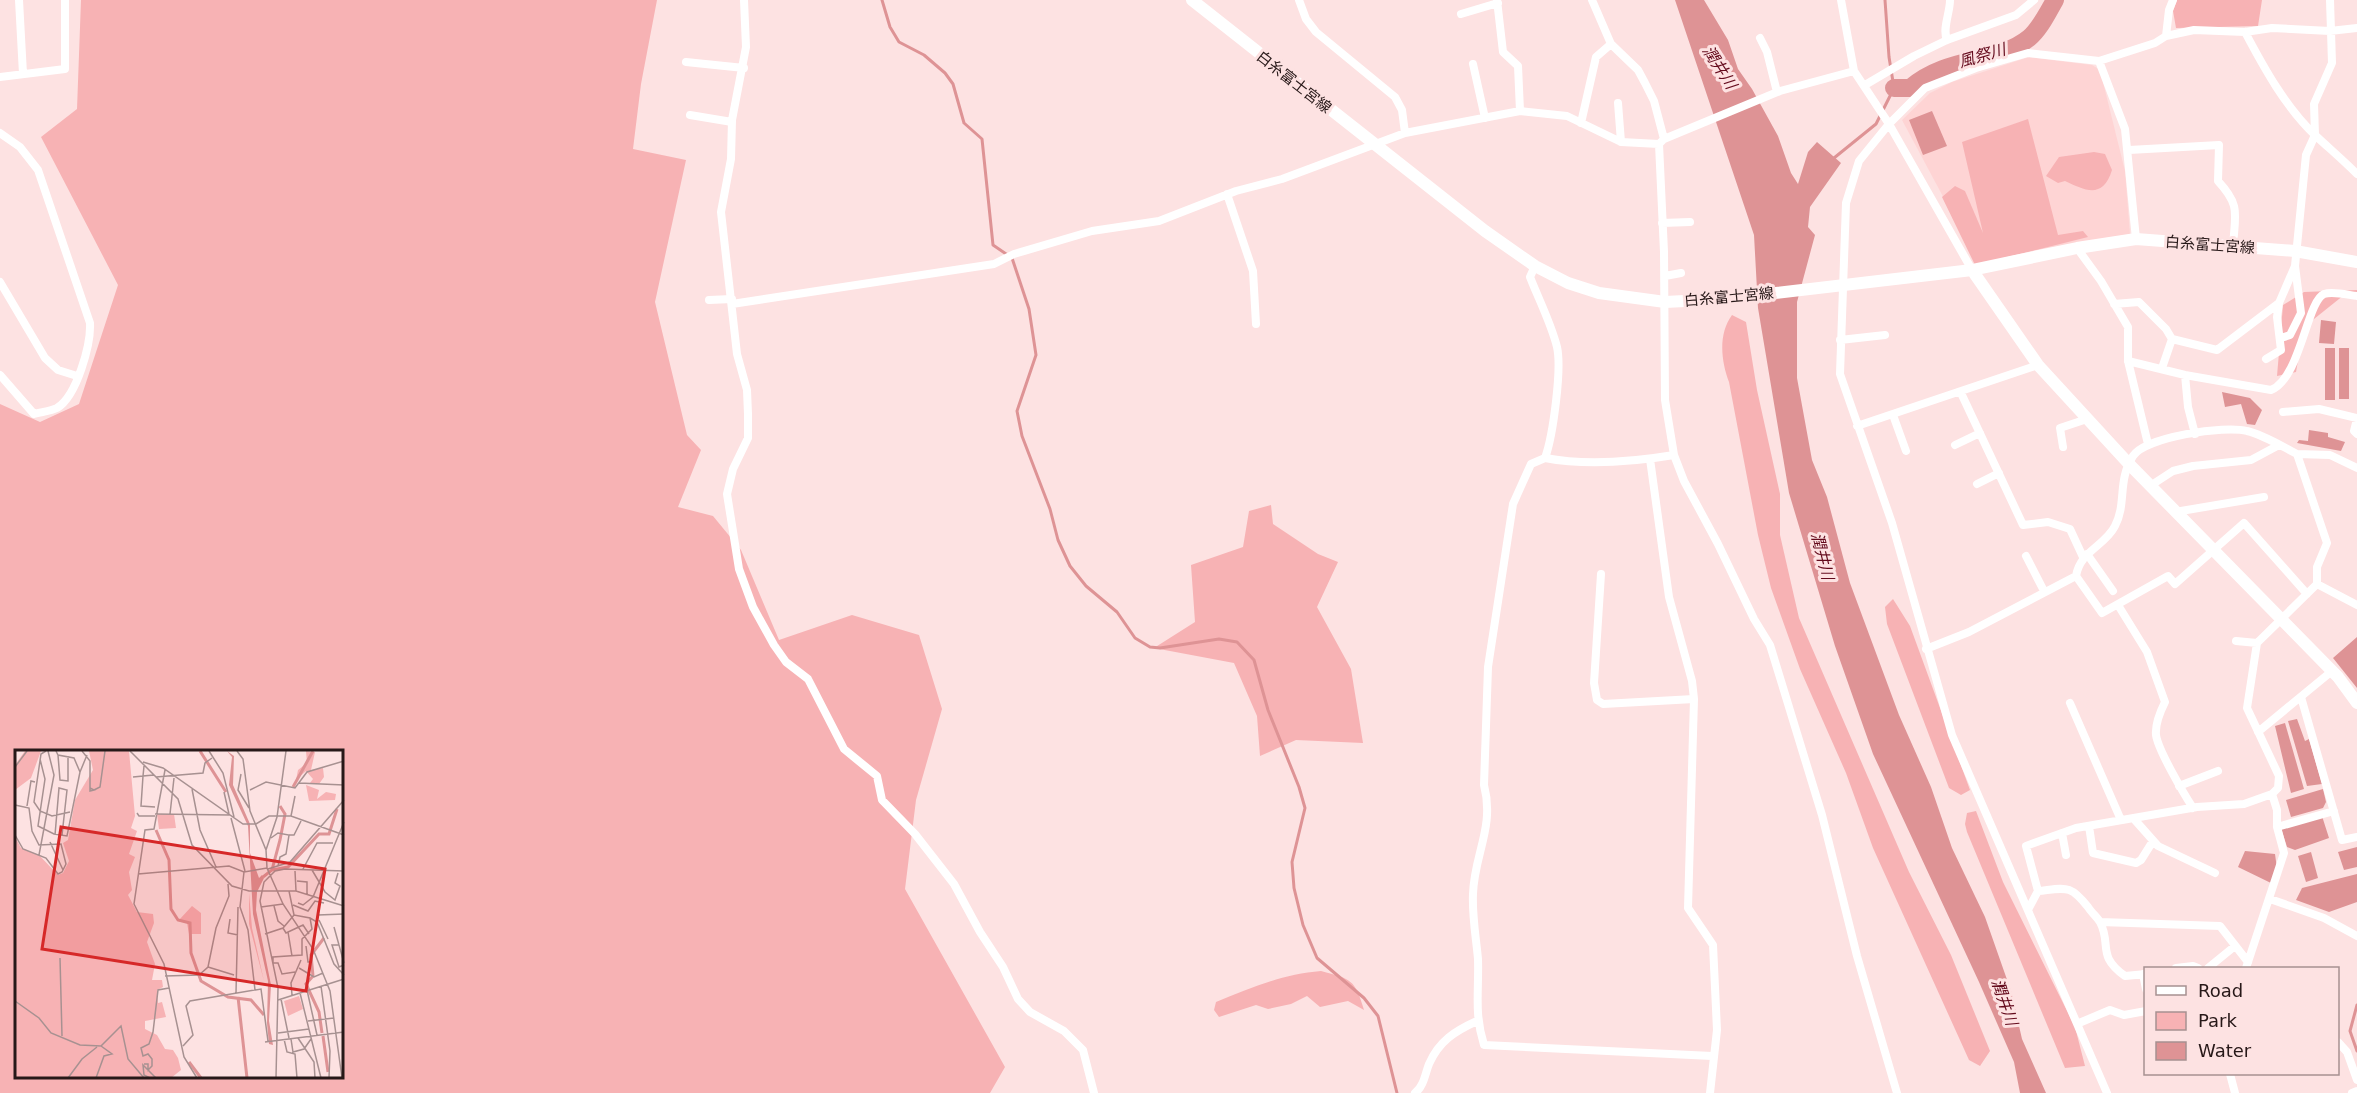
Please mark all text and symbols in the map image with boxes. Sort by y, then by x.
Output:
water label: 風祭川 [1956,39,2010,71]
water label: 潤井川 [1699,42,1742,94]
street label: 白糸富士宮線 [1253,47,1335,117]
street label: 白糸富士宮線 [2164,233,2256,257]
street label: 白糸富士宮線 [1683,284,1775,310]
water label: 潤井川 [1807,531,1838,584]
inset map [15,750,344,1078]
legend [2144,967,2339,1075]
water label: 潤井川 [1988,976,2022,1030]
text: Road [2198,980,2243,1001]
text: Park [2198,1010,2237,1031]
text: Water [2198,1040,2252,1061]

